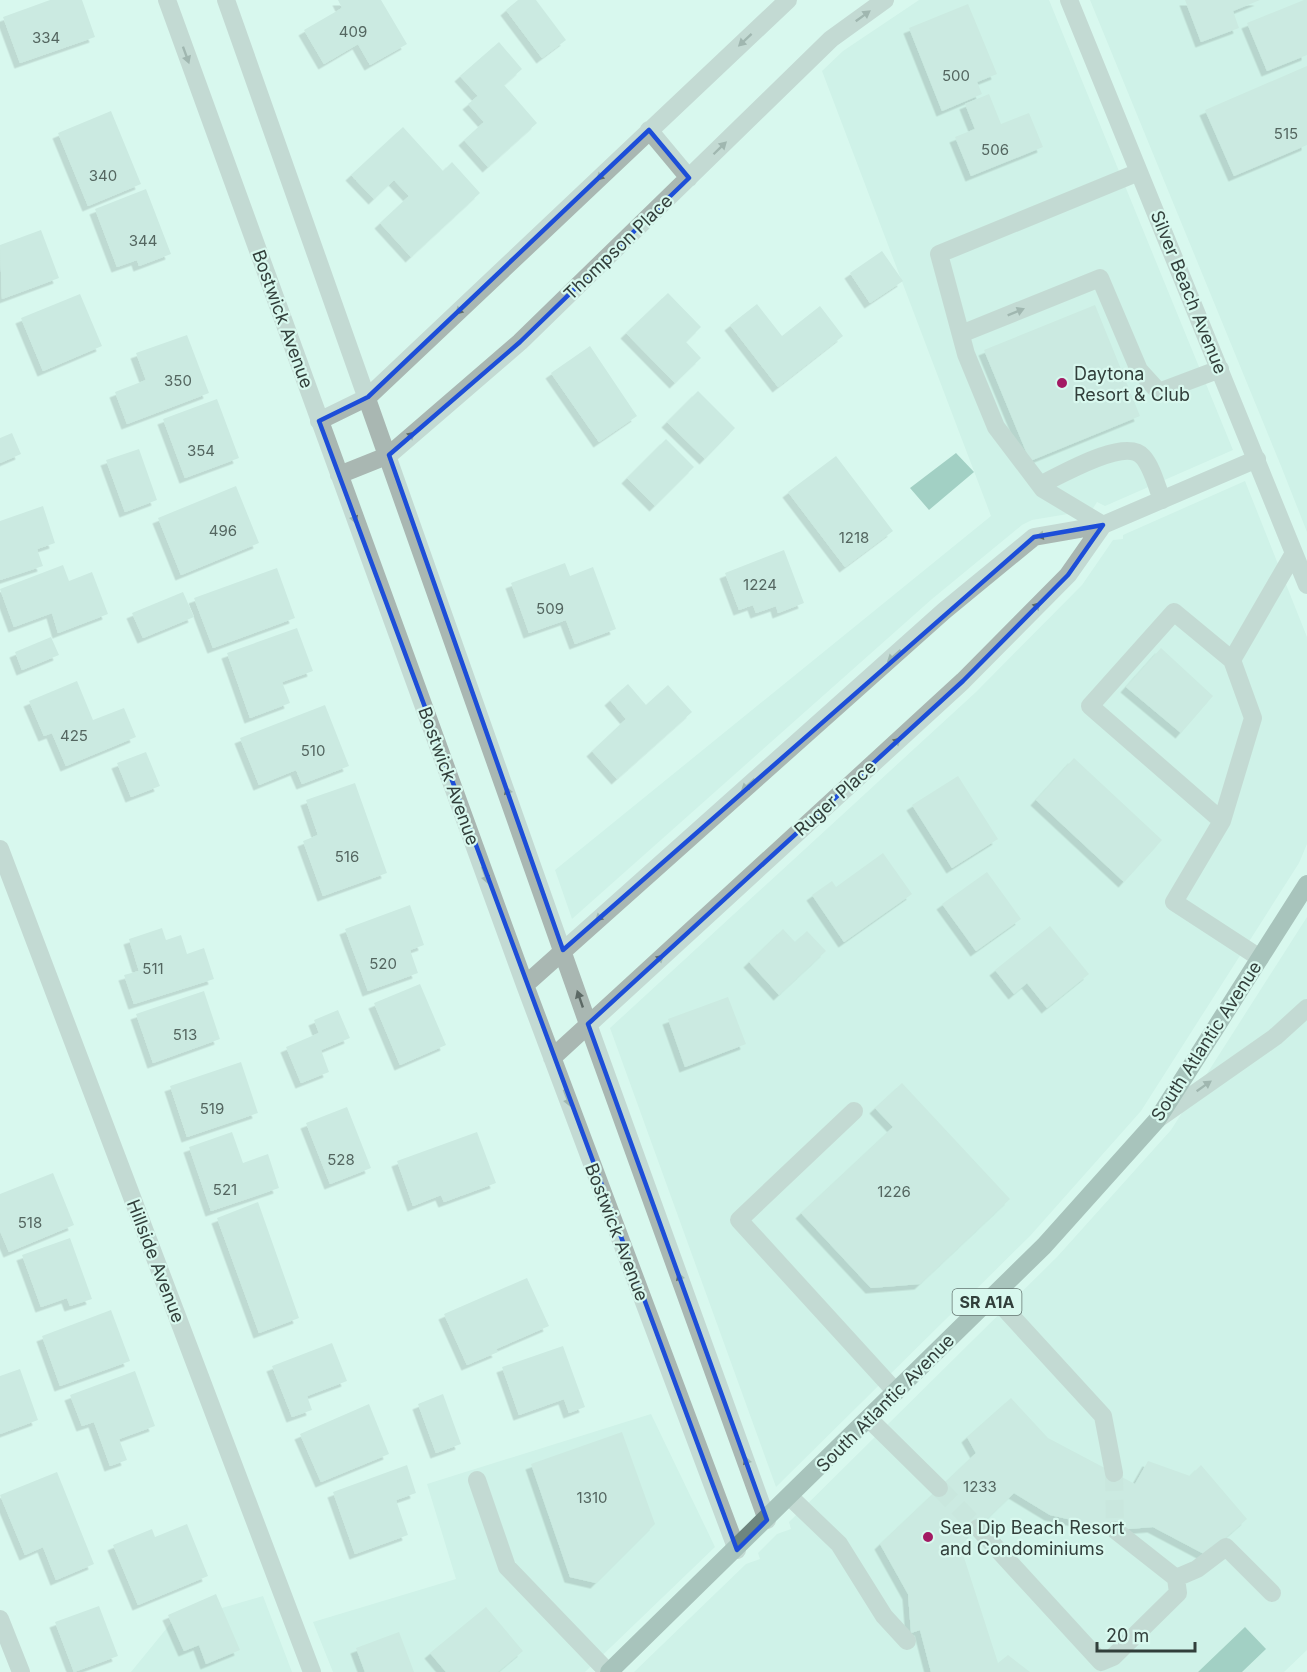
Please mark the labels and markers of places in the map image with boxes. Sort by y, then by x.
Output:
place label: Daytona Resort & Club [1074,363,1190,405]
marker: Daytona Resort & Club [1055,376,1069,390]
place label: Sea Dip Beach Resort and Condominiums [940,1517,1125,1559]
marker: Sea Dip Beach Resort and Condominiums [921,1530,935,1544]

